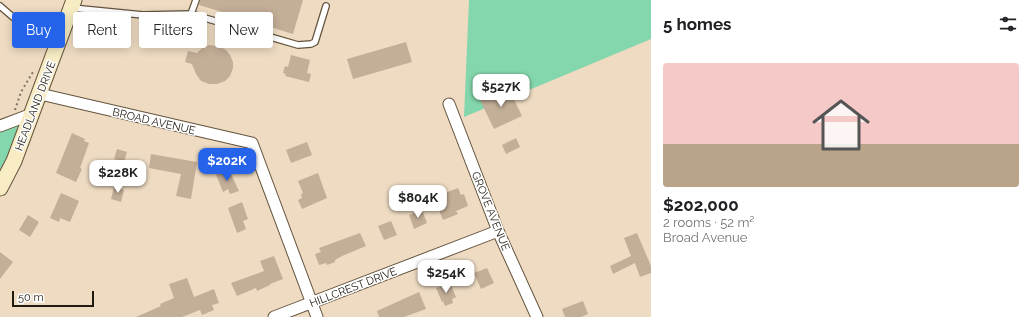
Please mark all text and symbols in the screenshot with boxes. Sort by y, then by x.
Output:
chip: Buy [12,12,65,48]
chip: Rent [73,12,131,48]
chip: Filters [139,12,207,48]
chip: New [215,12,273,48]
icon: filters [997,13,1019,35]
text: 5 homes [663,14,731,34]
street label: HEADLAND DRIVE [12,59,59,153]
pin: $527K [473,74,529,108]
text: $527K [482,79,520,94]
icon: home [805,89,877,161]
street label: BROAD AVENUE [111,106,197,137]
pin: $202K [199,148,255,182]
text: $202K [207,153,247,168]
pin: $228K [90,160,146,194]
text: $228K [98,165,138,180]
street label: GROVE AVENUE [469,170,512,253]
pin: $804K [390,185,446,219]
text: $804K [398,190,438,205]
text: $202,000 [663,195,739,215]
text: 2 rooms · 52 m² [663,215,754,230]
text: Broad Avenue [663,230,747,245]
pin: $254K [418,260,474,294]
street label: HILLCREST DRIVE [308,265,399,310]
text: $254K [427,265,465,280]
scale bar [12,289,94,308]
text: 50 m [18,291,44,304]

